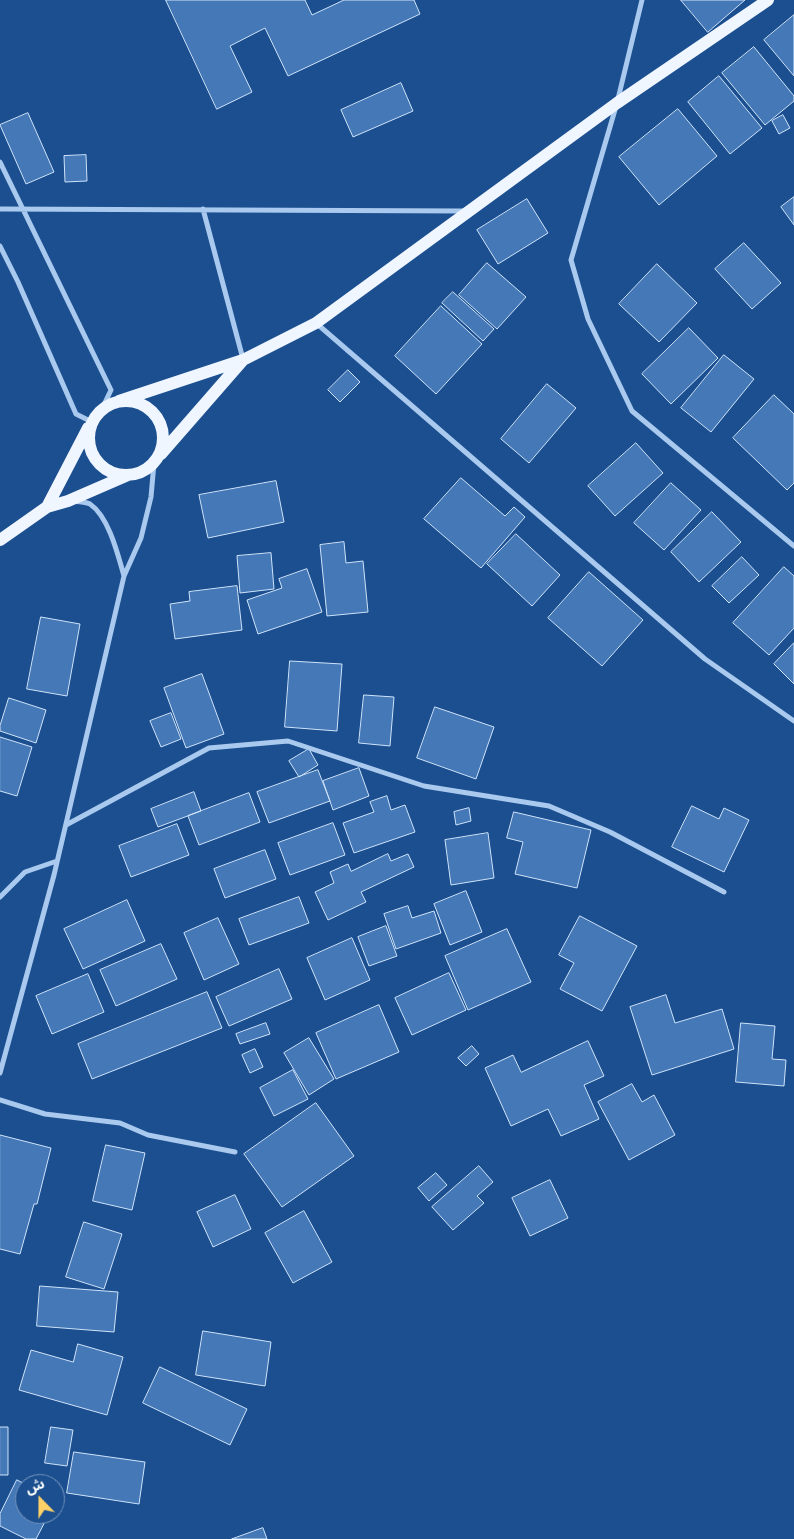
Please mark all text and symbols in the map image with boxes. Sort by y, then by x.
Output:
north arrow [15,1474,65,1524]
text: ش [23,1475,47,1497]

